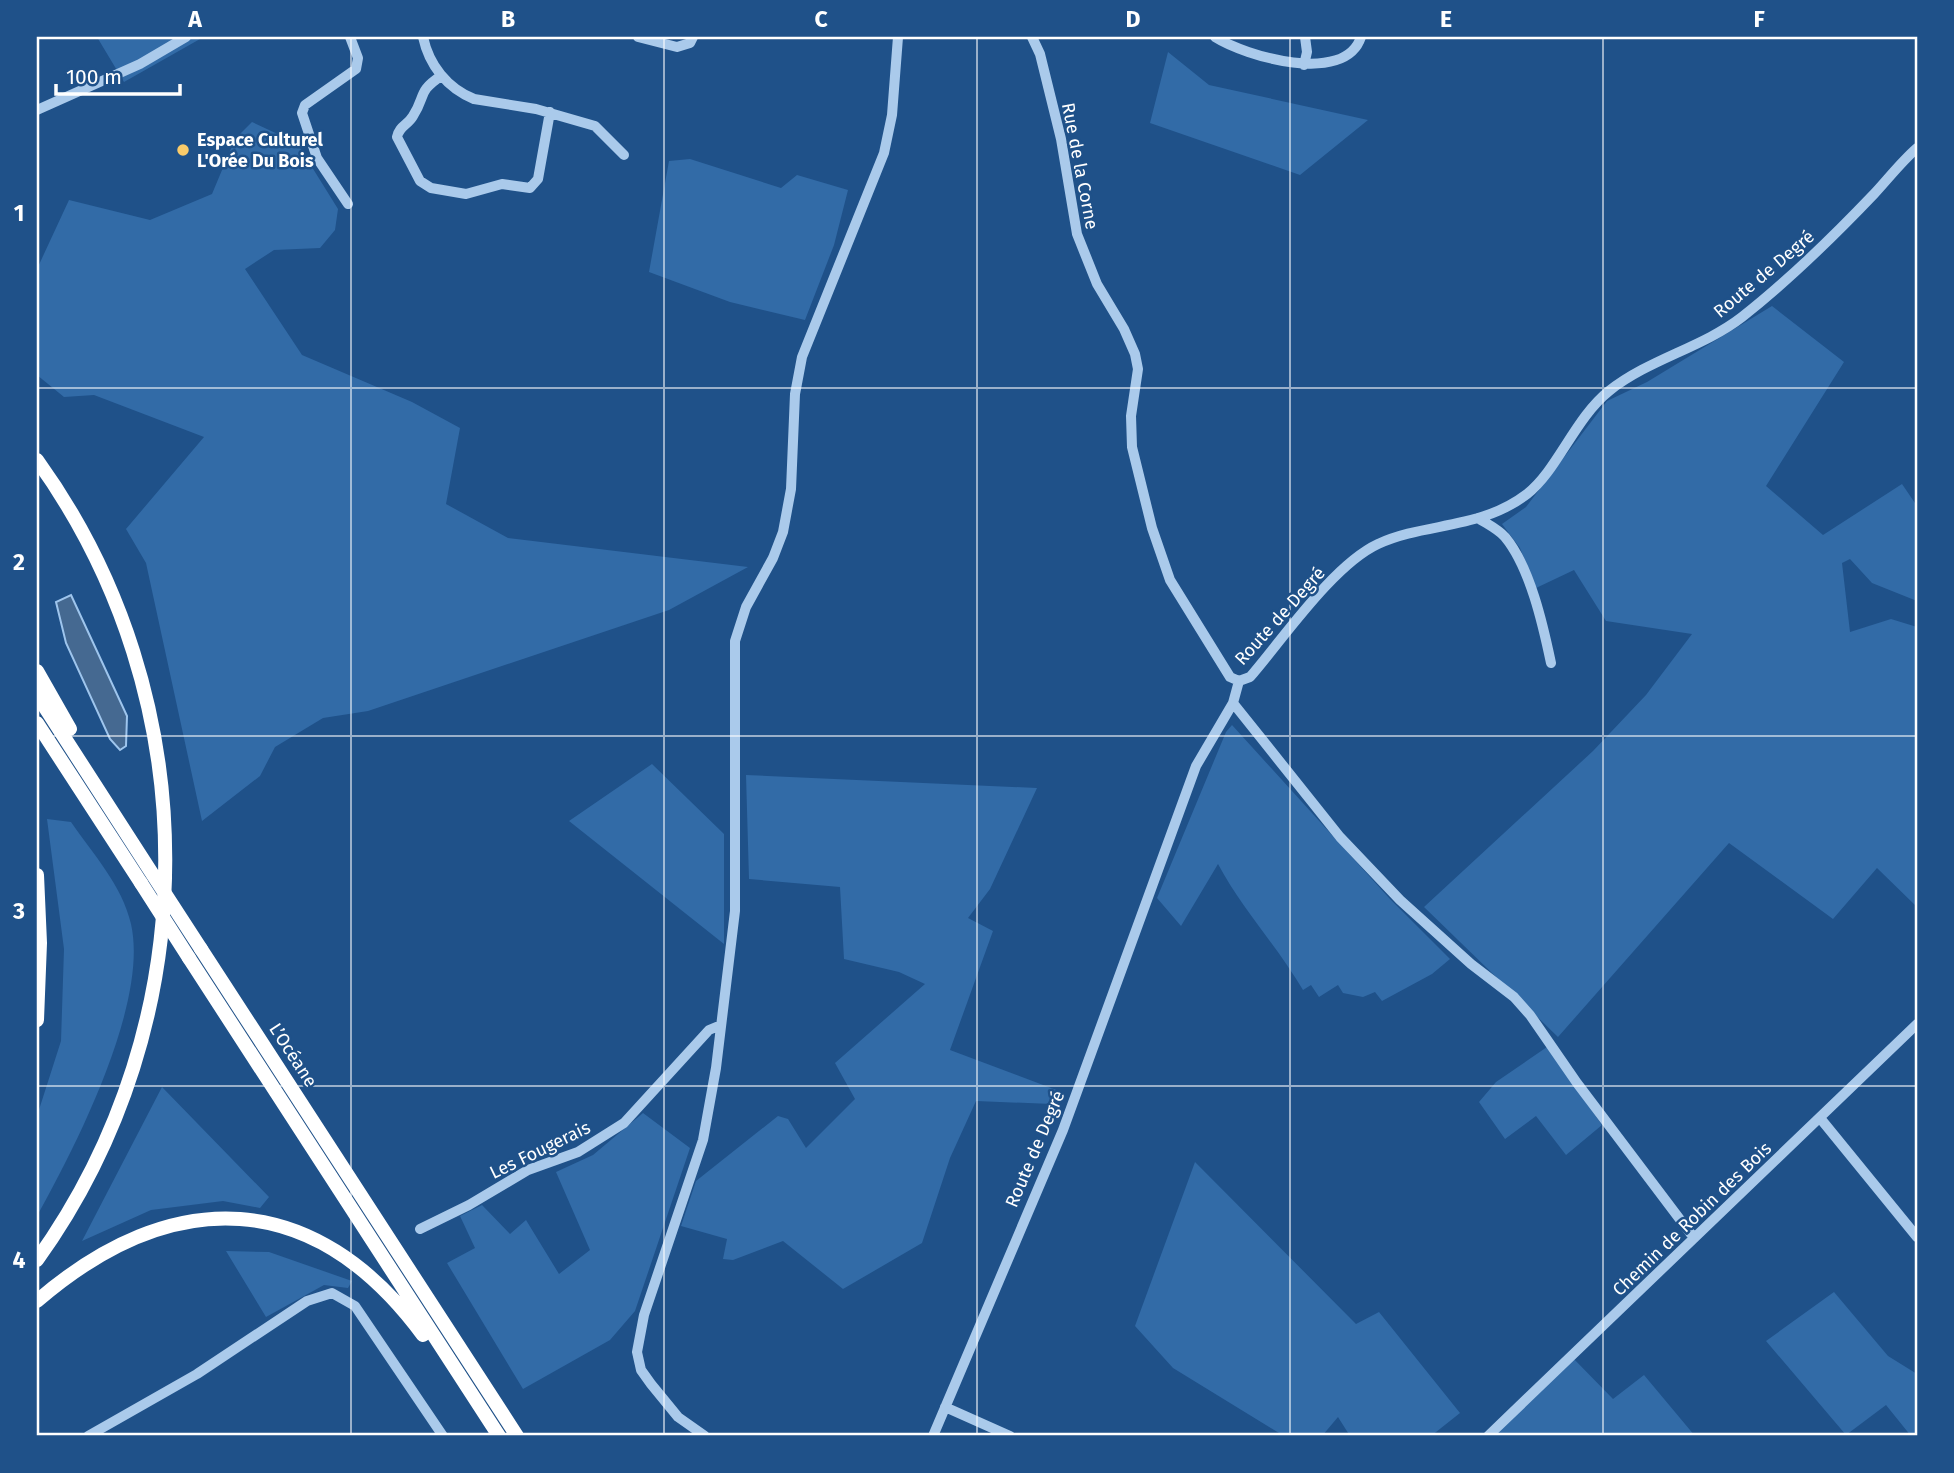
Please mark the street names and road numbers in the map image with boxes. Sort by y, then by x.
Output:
street label: Rue de la Corne [1057,101,1103,231]
street label: Route de Degré [1709,225,1819,323]
street label: Route de Degré [1230,562,1330,670]
street label: L’Océane [264,1019,322,1091]
street label: Route de Degré [1001,1087,1069,1211]
street label: Les Fougerais [486,1116,594,1184]
street label: Chemin de Robin des Bois [1608,1137,1776,1301]

